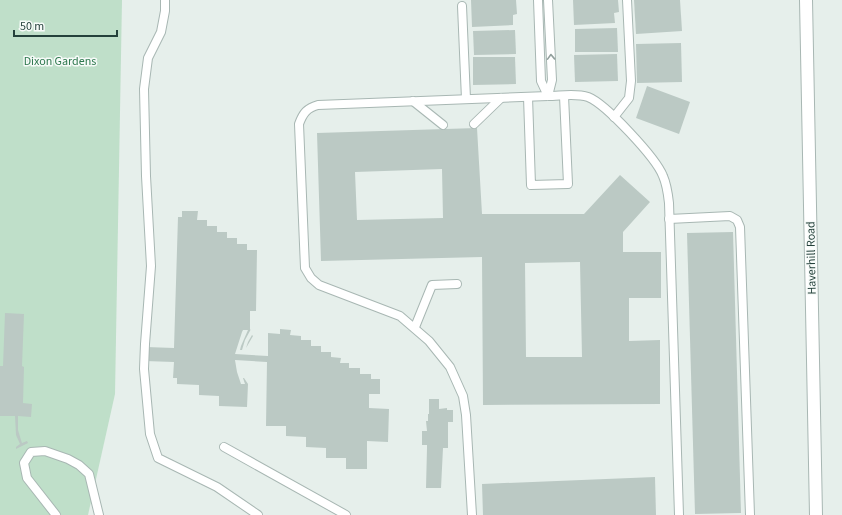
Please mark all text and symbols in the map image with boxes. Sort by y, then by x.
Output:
scale bar [14,12,117,38]
text: 50 m [20,18,44,35]
park label: Dixon Gardens [24,53,96,70]
one-way arrow [547,54,555,60]
street label: Haverhill Road [802,221,821,295]

